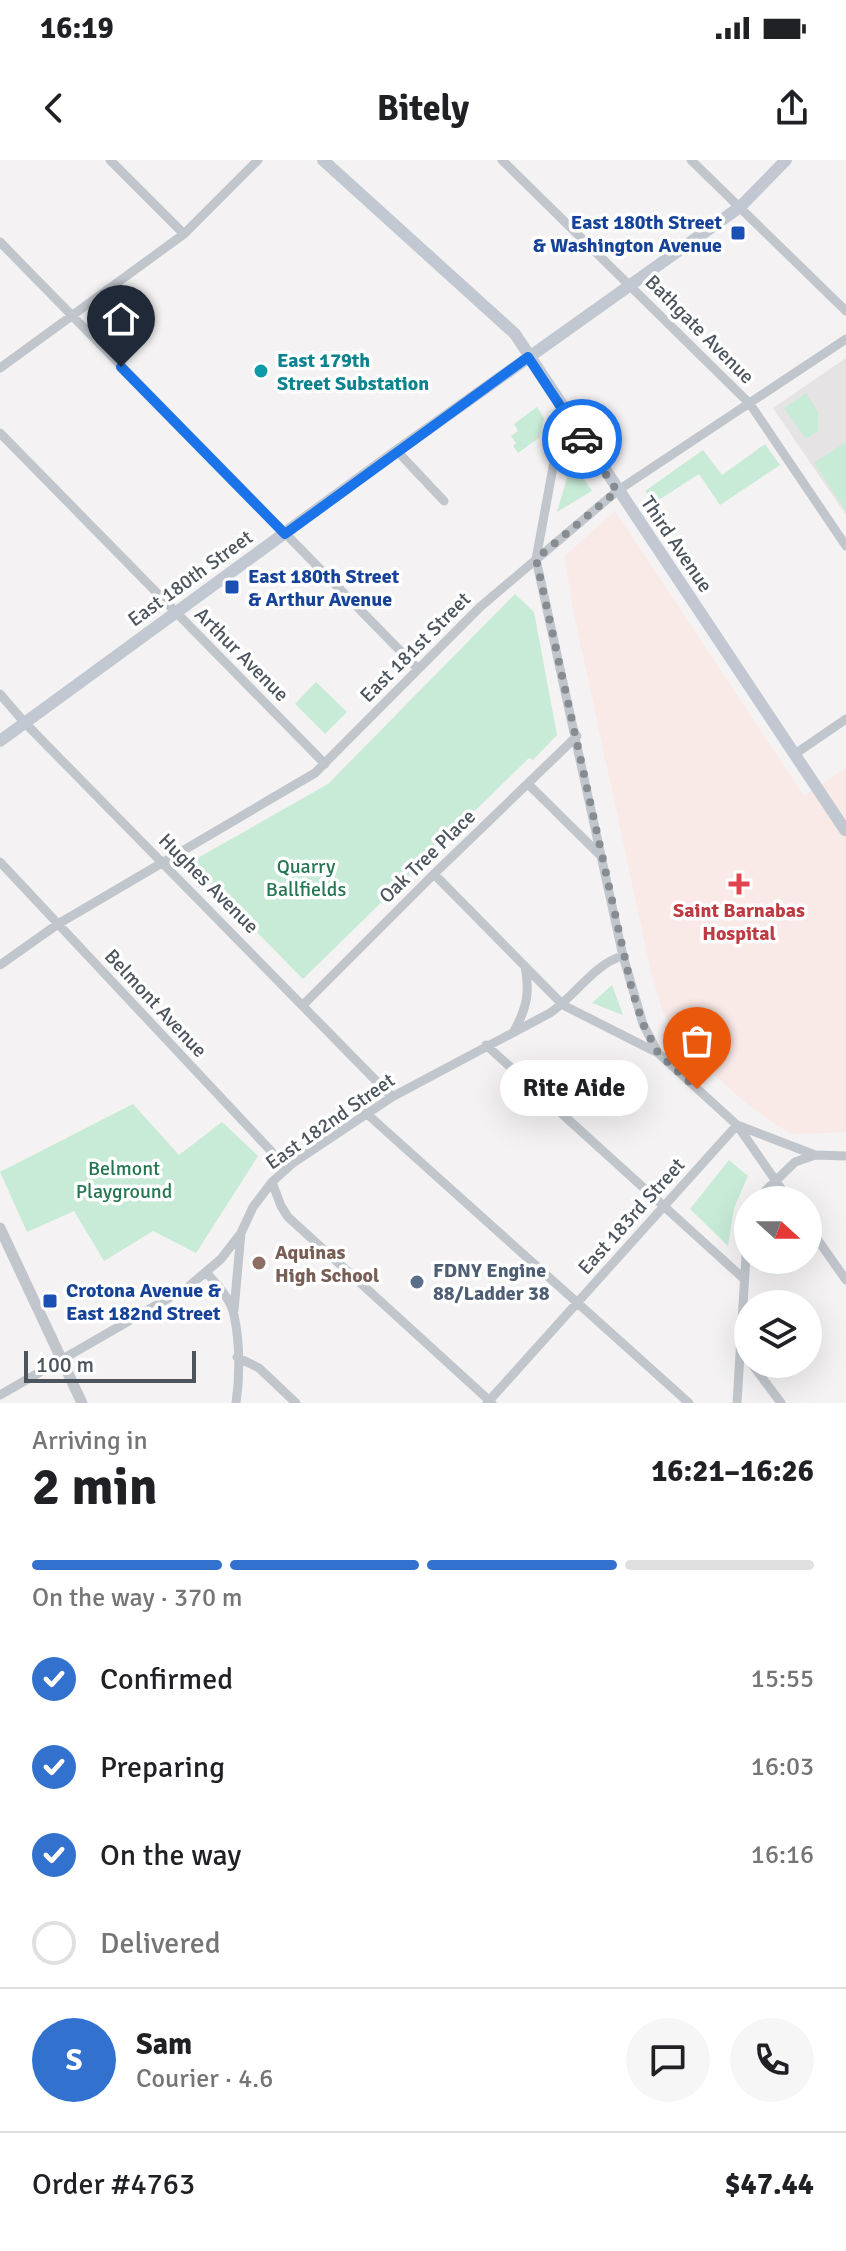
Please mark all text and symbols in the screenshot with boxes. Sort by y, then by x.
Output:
text: 16:19 [40,10,114,47]
icon: back [32,86,76,130]
text: Bitely [377,86,469,131]
icon: share [770,86,814,130]
place label: East 180th Street & Washington Avenue [533,210,722,258]
marker: East 180th Street & Washington Avenue [729,224,747,242]
street label: Bathgate Avenue [640,270,759,389]
pin [87,285,155,367]
icon: home [99,297,143,341]
place label: East 179th Street Substation [277,348,429,396]
marker: East 179th Street Substation [252,362,270,380]
courier [542,399,622,479]
icon: car [560,417,604,461]
street label: Third Avenue [635,491,718,597]
street label: East 180th Street [123,525,258,632]
place label: East 180th Street & Arthur Avenue [248,564,400,612]
marker: East 180th Street & Arthur Avenue [223,578,241,596]
street label: East 181st Street [355,587,476,708]
street label: Arthur Avenue [189,602,294,707]
street label: Oak Tree Place [374,804,481,909]
street label: Hughes Avenue [153,828,264,939]
park label: Quarry Ballfields [266,854,346,902]
marker: Saint Barnabas Hospital [728,873,750,895]
place label: Saint Barnabas Hospital [673,898,805,946]
street label: Belmont Avenue [99,944,212,1063]
pin [663,1007,731,1089]
icon: bag [675,1019,719,1063]
callout: Rite Aide [501,1061,649,1117]
street label: East 182nd Street [261,1068,400,1175]
text: Rite Aide [522,1072,626,1104]
street label: East 183rd Street [573,1153,690,1280]
park label: Belmont Playground [76,1156,172,1204]
north arrow [734,1186,822,1274]
map controls [734,1186,822,1378]
place label: Aquinas High School [275,1240,379,1288]
marker: Aquinas High School [250,1254,268,1272]
place label: FDNY Engine 88/Ladder 38 [433,1258,550,1306]
marker: FDNY Engine 88/Ladder 38 [408,1273,426,1291]
place label: Crotona Avenue & East 182nd Street [66,1278,222,1326]
button: layers [734,1290,822,1378]
marker: Crotona Avenue & East 182nd Street [41,1292,59,1310]
scale bar [24,1347,196,1383]
text: 100 m [36,1351,94,1378]
text: Arriving in [32,1425,148,1457]
text: 16:21–16:26 [651,1453,814,1490]
text: 2 min [32,1455,158,1519]
text: On the way · 370 m [32,1582,242,1614]
icon: check [32,1657,76,1701]
text: Confirmed [100,1661,233,1698]
text: 15:55 [751,1663,814,1695]
icon: check [32,1745,76,1789]
text: Preparing [100,1749,225,1786]
text: 16:03 [751,1751,814,1783]
icon: check [32,1833,76,1877]
text: On the way [100,1837,241,1874]
text: 16:16 [751,1839,814,1871]
text: Delivered [100,1925,221,1962]
button: chat [626,2018,710,2102]
button: phone [730,2018,814,2102]
text: Sam [136,2026,192,2063]
text: S [66,2042,82,2079]
text: Courier · 4.6 [136,2063,273,2095]
text: Order #4763 [32,2166,195,2203]
text: $47.44 [724,2166,814,2203]

